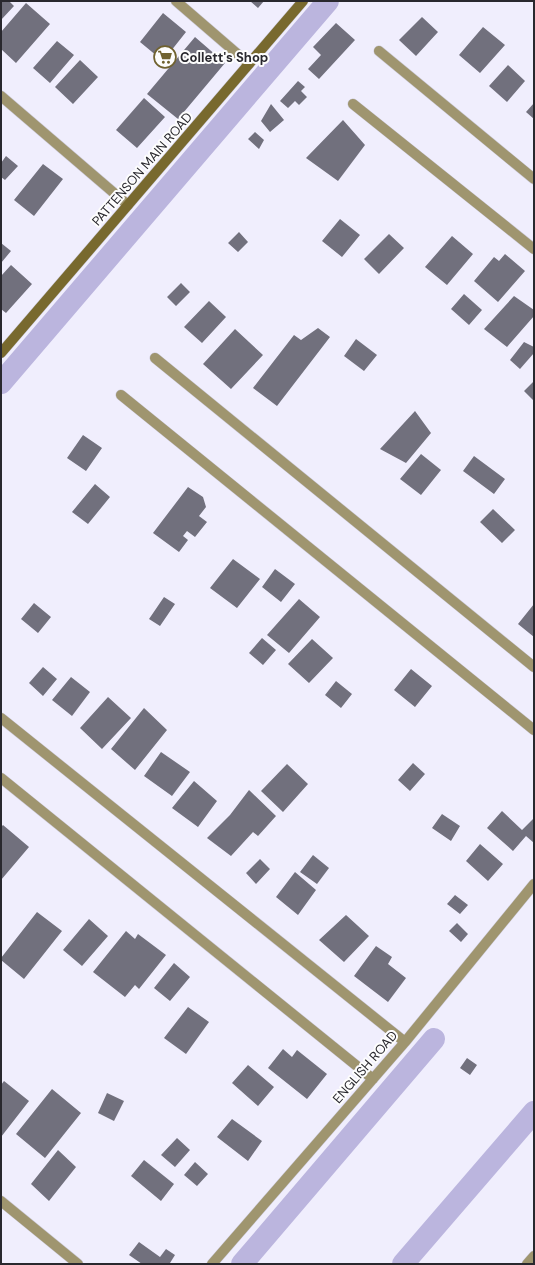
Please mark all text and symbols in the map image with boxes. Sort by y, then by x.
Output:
supermarket icon: Collett's Shop [152,44,178,70]
place label: Collett's Shop [180,49,268,66]
street label: PATTENSON MAIN ROAD [88,109,196,229]
street label: ENGLISH ROAD [329,1027,401,1107]

